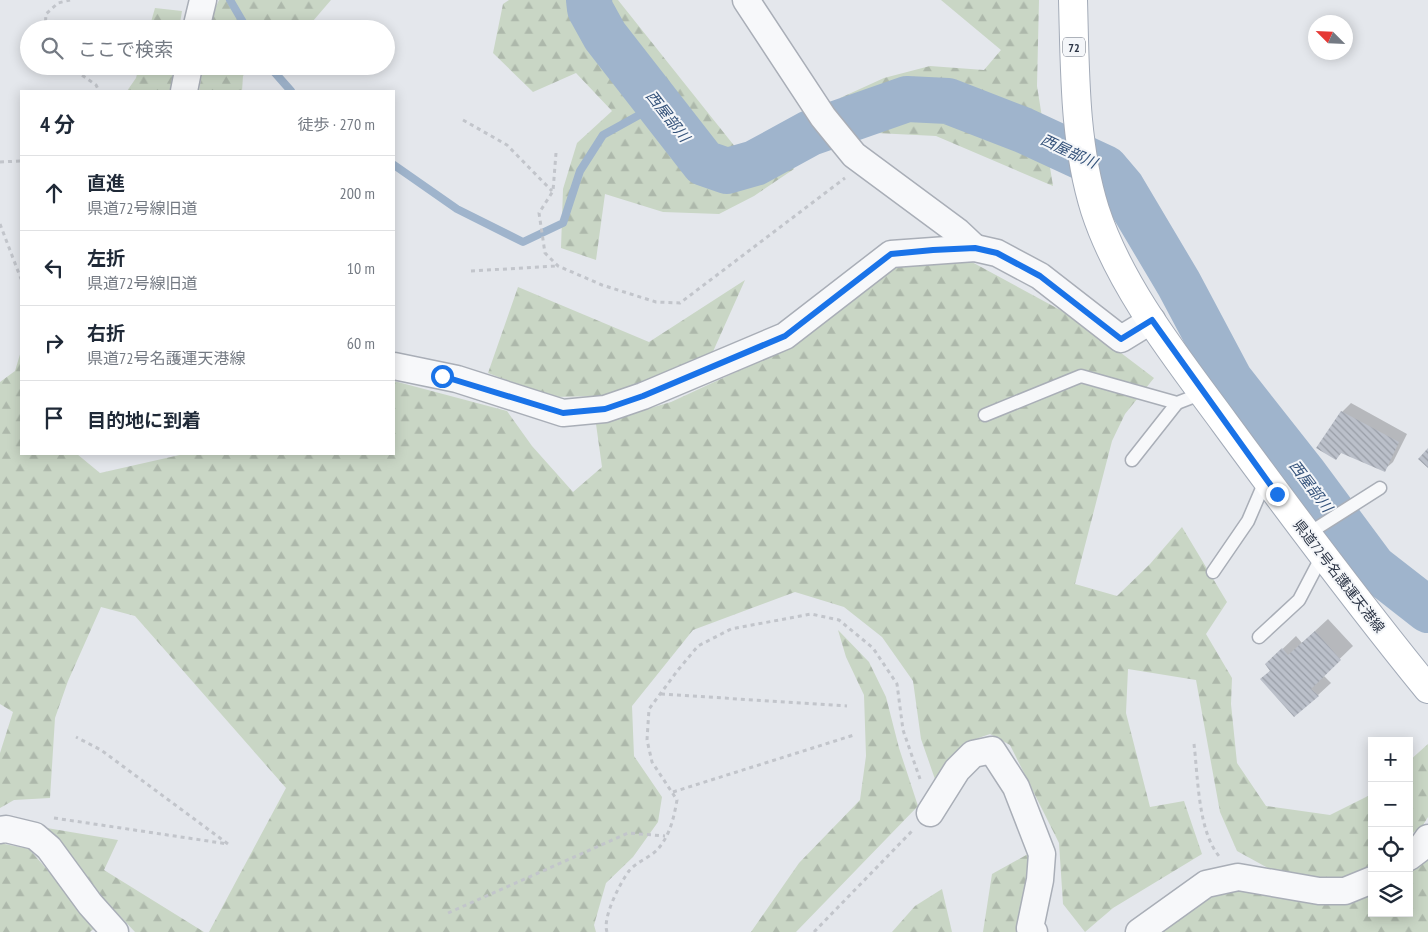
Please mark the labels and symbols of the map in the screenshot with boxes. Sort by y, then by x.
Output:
north arrow [1308,15,1353,60]
road number: 72 [1063,38,1085,56]
water label: 西屋部川 [642,87,695,147]
water label: 西屋部川 [1038,130,1102,173]
route start [431,365,454,388]
water label: 西屋部川 [1285,456,1338,517]
route end [1266,483,1289,506]
street label: 県道72号名護運天港線 [1289,516,1389,636]

